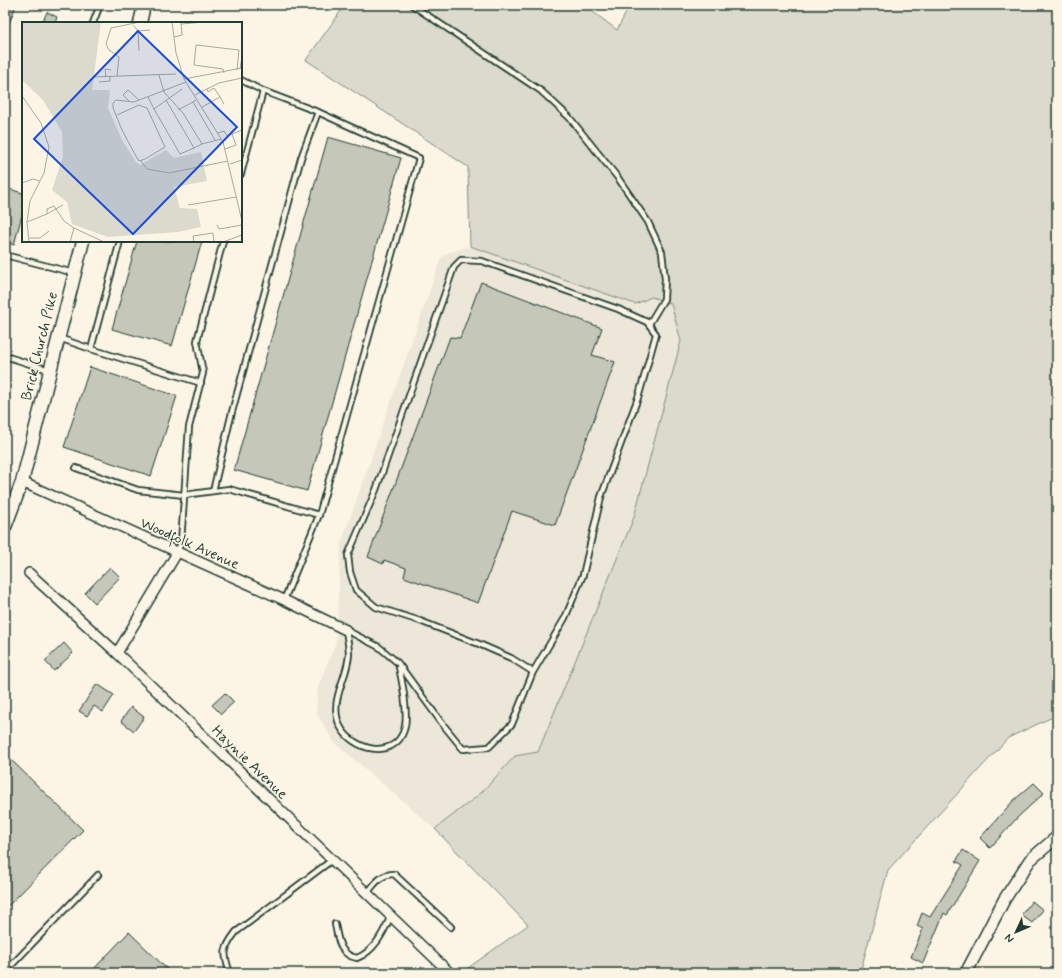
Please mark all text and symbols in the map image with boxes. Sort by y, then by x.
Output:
inset map [22,22,242,242]
street label: Brick Church Pike [17,290,63,403]
street label: Woodfolk Avenue [136,513,242,577]
street label: Haynie Avenue [207,721,292,804]
north arrow [996,912,1036,952]
text: N [1002,931,1017,946]

